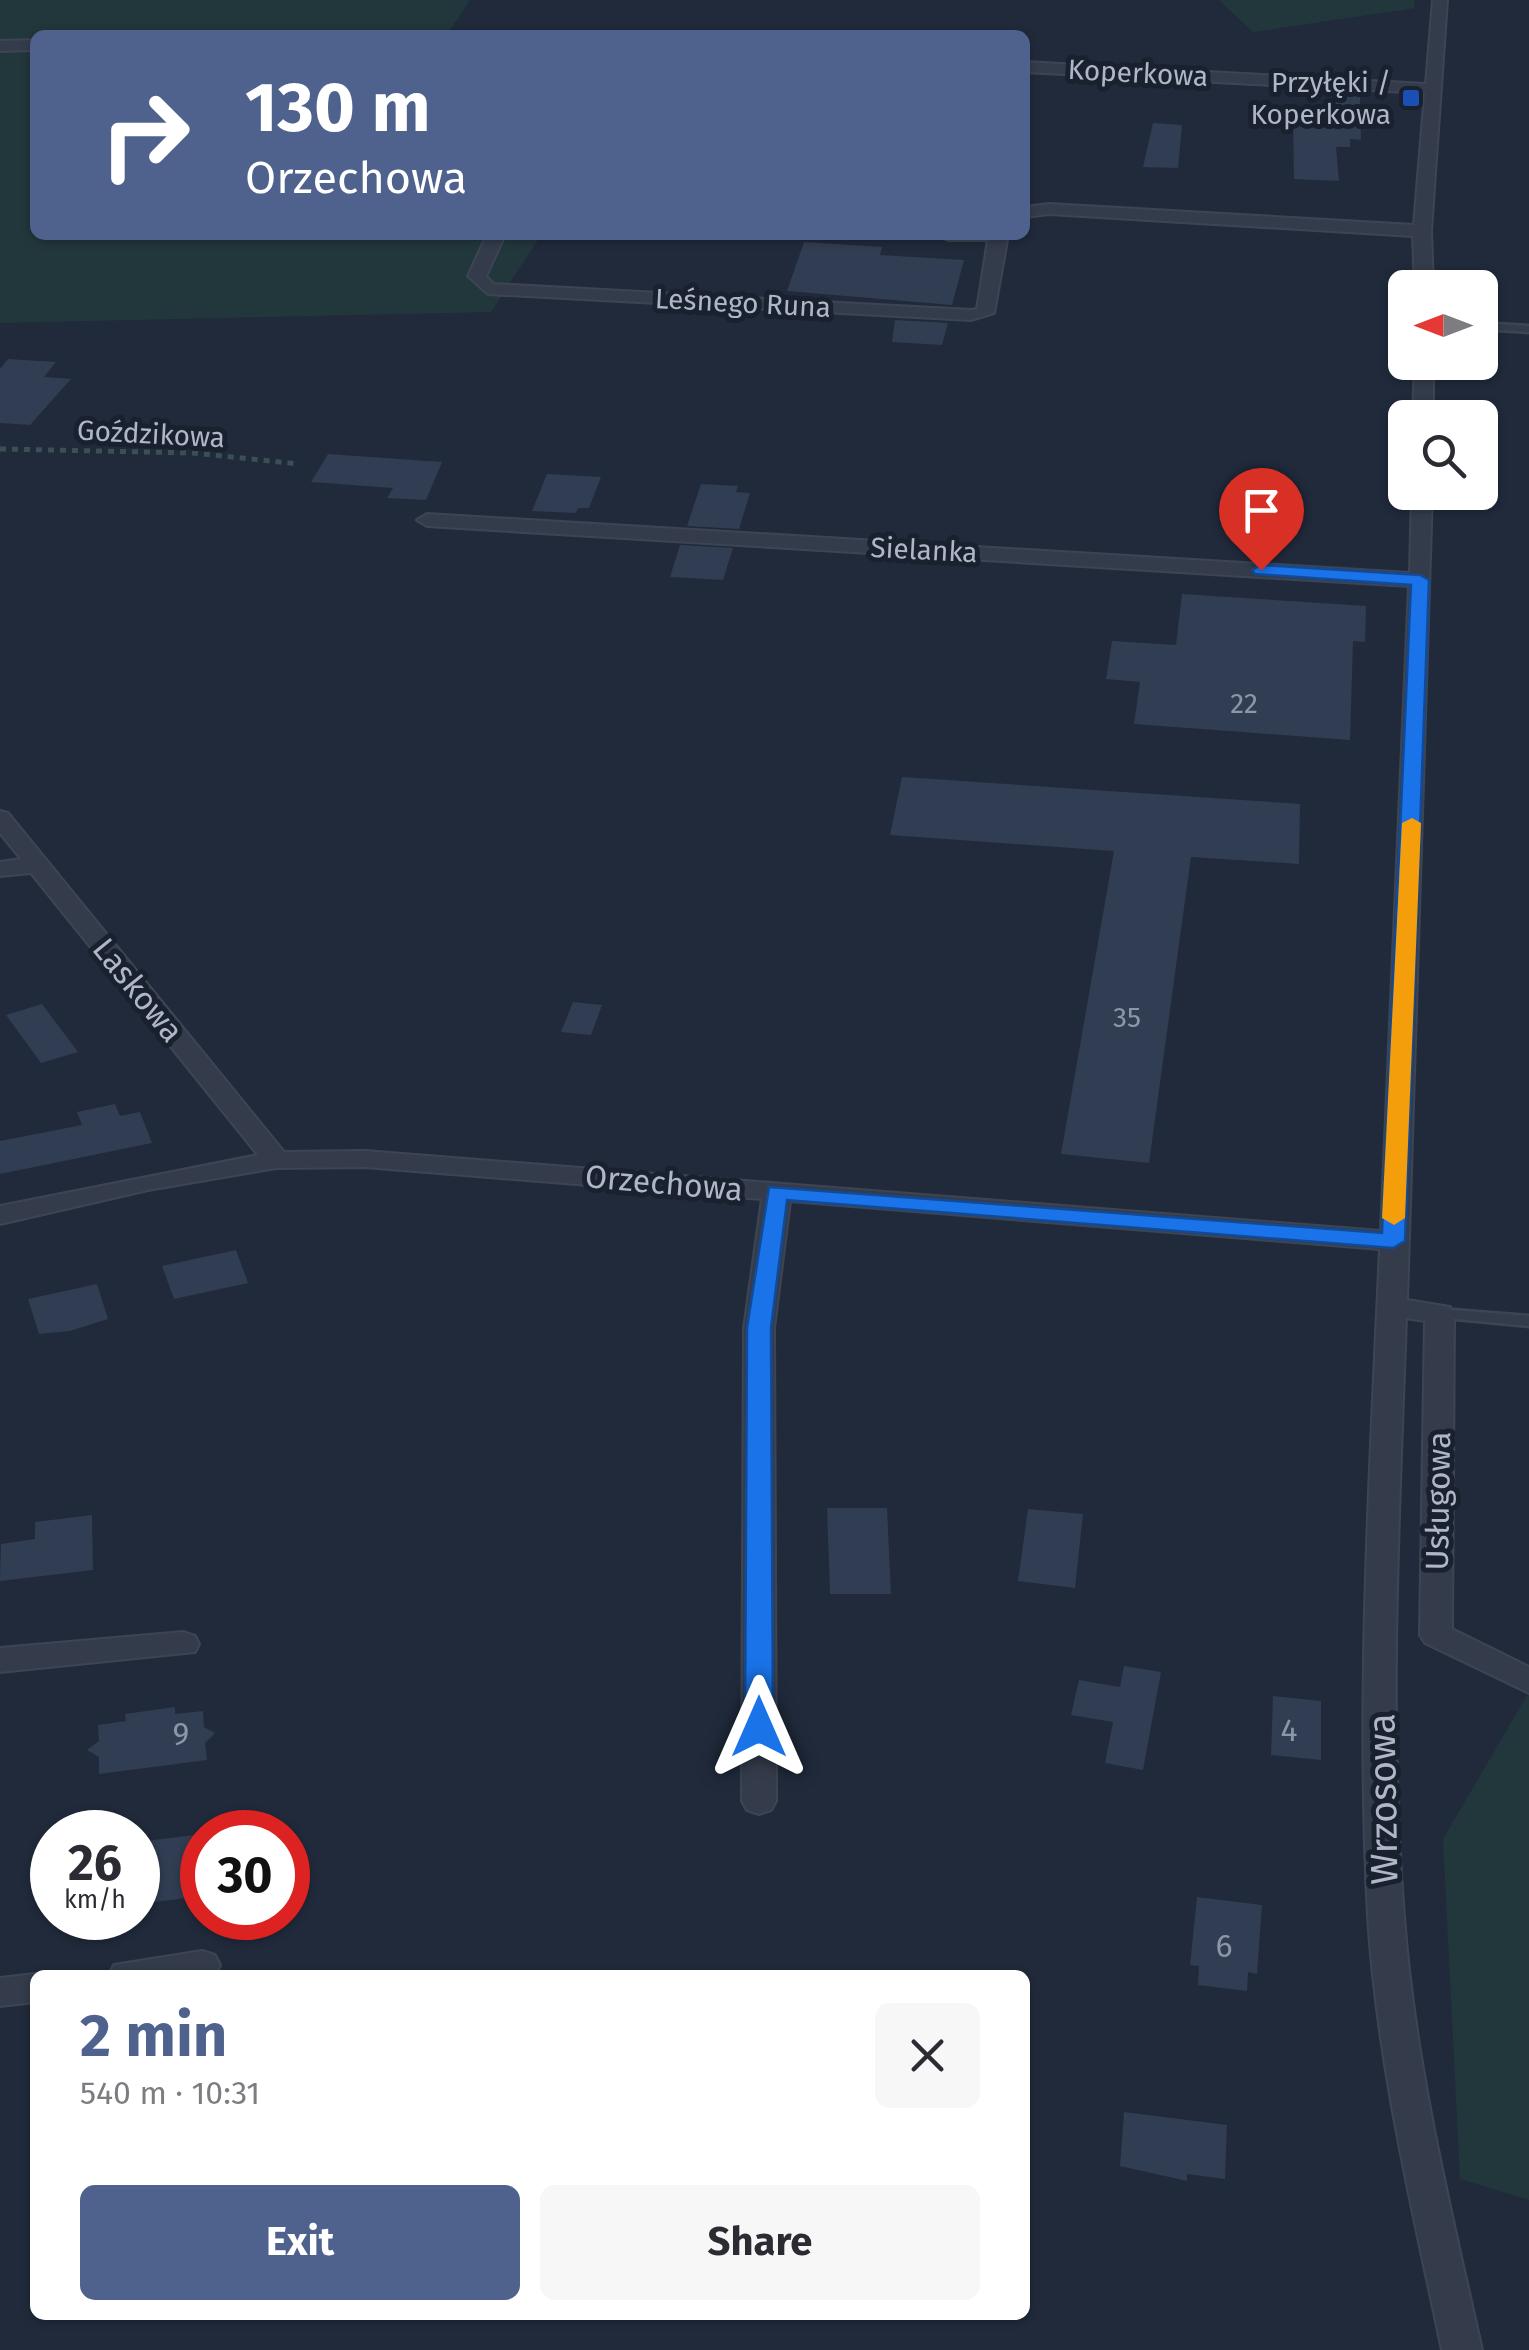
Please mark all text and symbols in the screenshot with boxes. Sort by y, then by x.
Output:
street label: Koperkowa [1067,53,1209,93]
text: 130 m [245,66,431,150]
place label: Przyłęki / Koperkowa [1250,66,1391,131]
icon: right [80,70,210,200]
marker: Przyłęki / Koperkowa [1400,87,1422,109]
text: Orzechowa [245,151,467,205]
north arrow [1388,270,1498,380]
map controls [1388,270,1498,510]
street label: Leśnego Runa [654,282,832,324]
button: search [1388,400,1498,510]
street label: Goździkowa [76,414,226,454]
pin [1219,468,1304,571]
icon: arrive [1234,483,1289,538]
street label: Sielanka [870,531,978,569]
house number: 22 [1230,687,1258,720]
street label: Laskowa [85,930,191,1050]
house number: 35 [1113,1001,1141,1034]
street label: Orzechowa [584,1157,744,1209]
street label: Usługowa [1418,1431,1458,1571]
position arrow [707,1675,811,1779]
house number: 4 [1280,1711,1298,1749]
street label: Wrzosowa [1359,1713,1407,1885]
house number: 9 [173,1715,189,1753]
speed limit sign: 30 [180,1810,310,1940]
text: 26 [68,1833,122,1893]
text: km/h [64,1885,126,1915]
house number: 6 [1215,1927,1233,1965]
text: 2 min [80,2000,227,2072]
button: close [875,2003,980,2108]
text: 540 m · 10:31 [80,2074,260,2112]
button: Exit [80,2185,520,2300]
button: Share [540,2185,980,2300]

